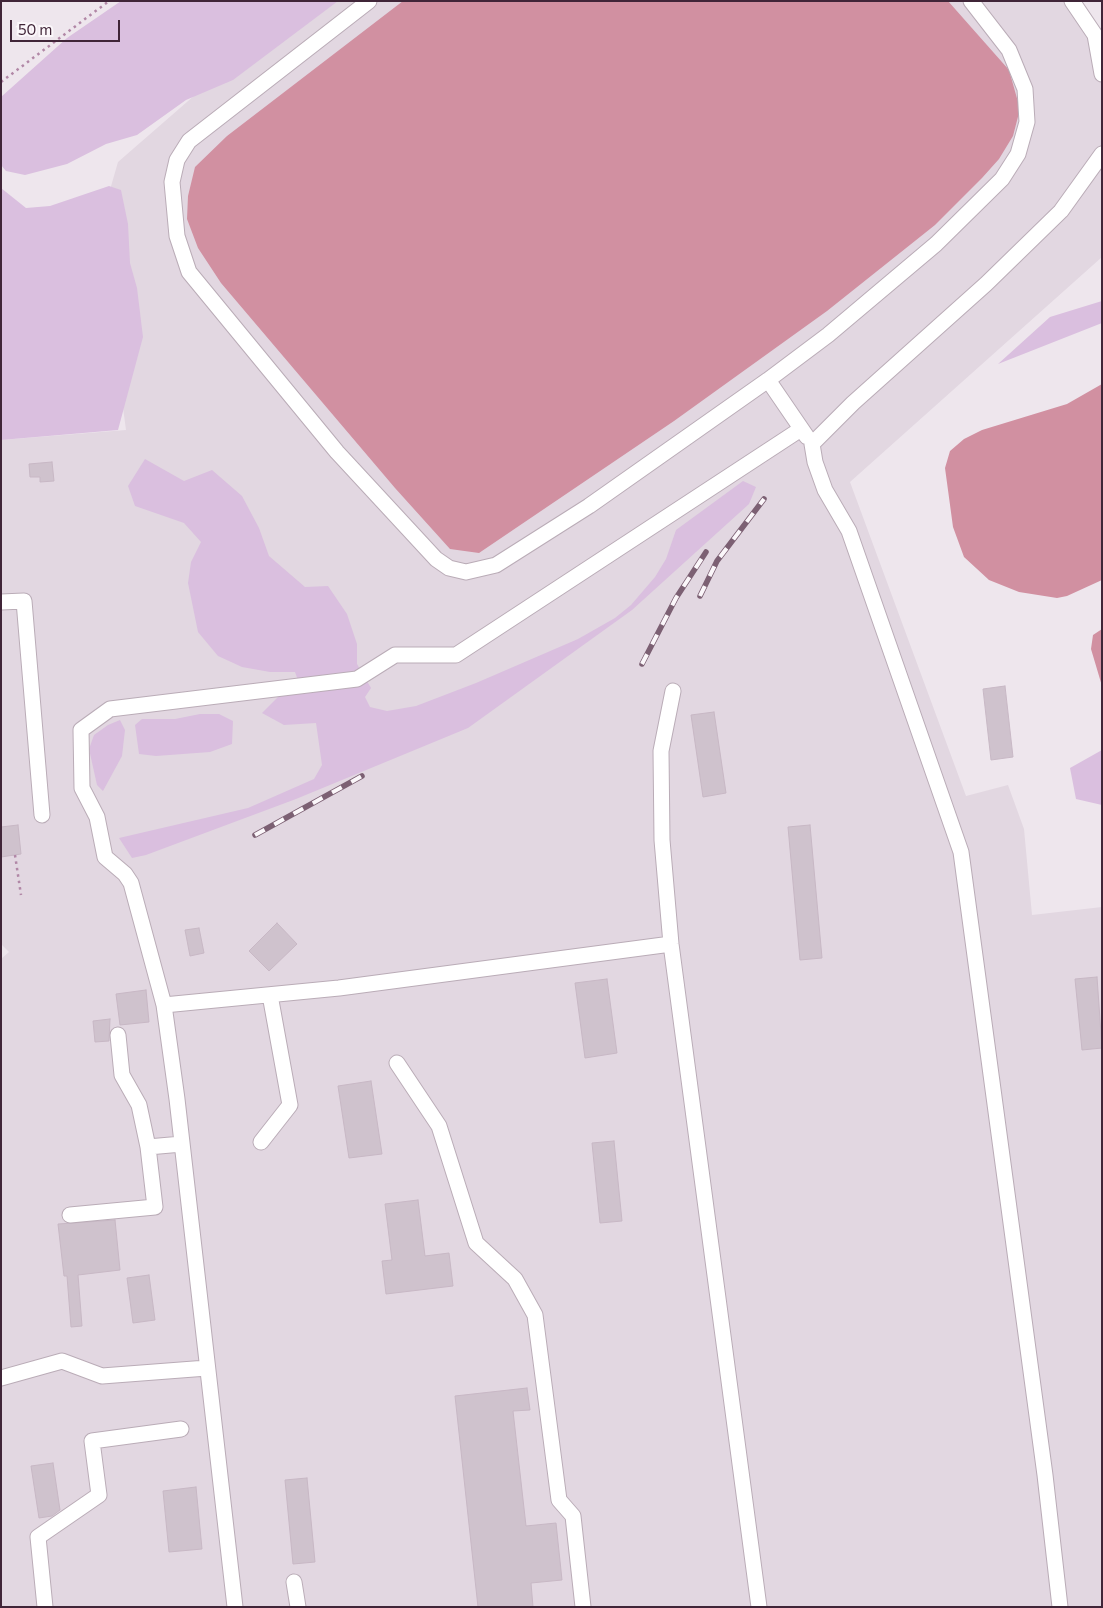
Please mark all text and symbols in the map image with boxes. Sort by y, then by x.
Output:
scale bar [12,10,122,42]
text: 50 m [18,20,52,38]

